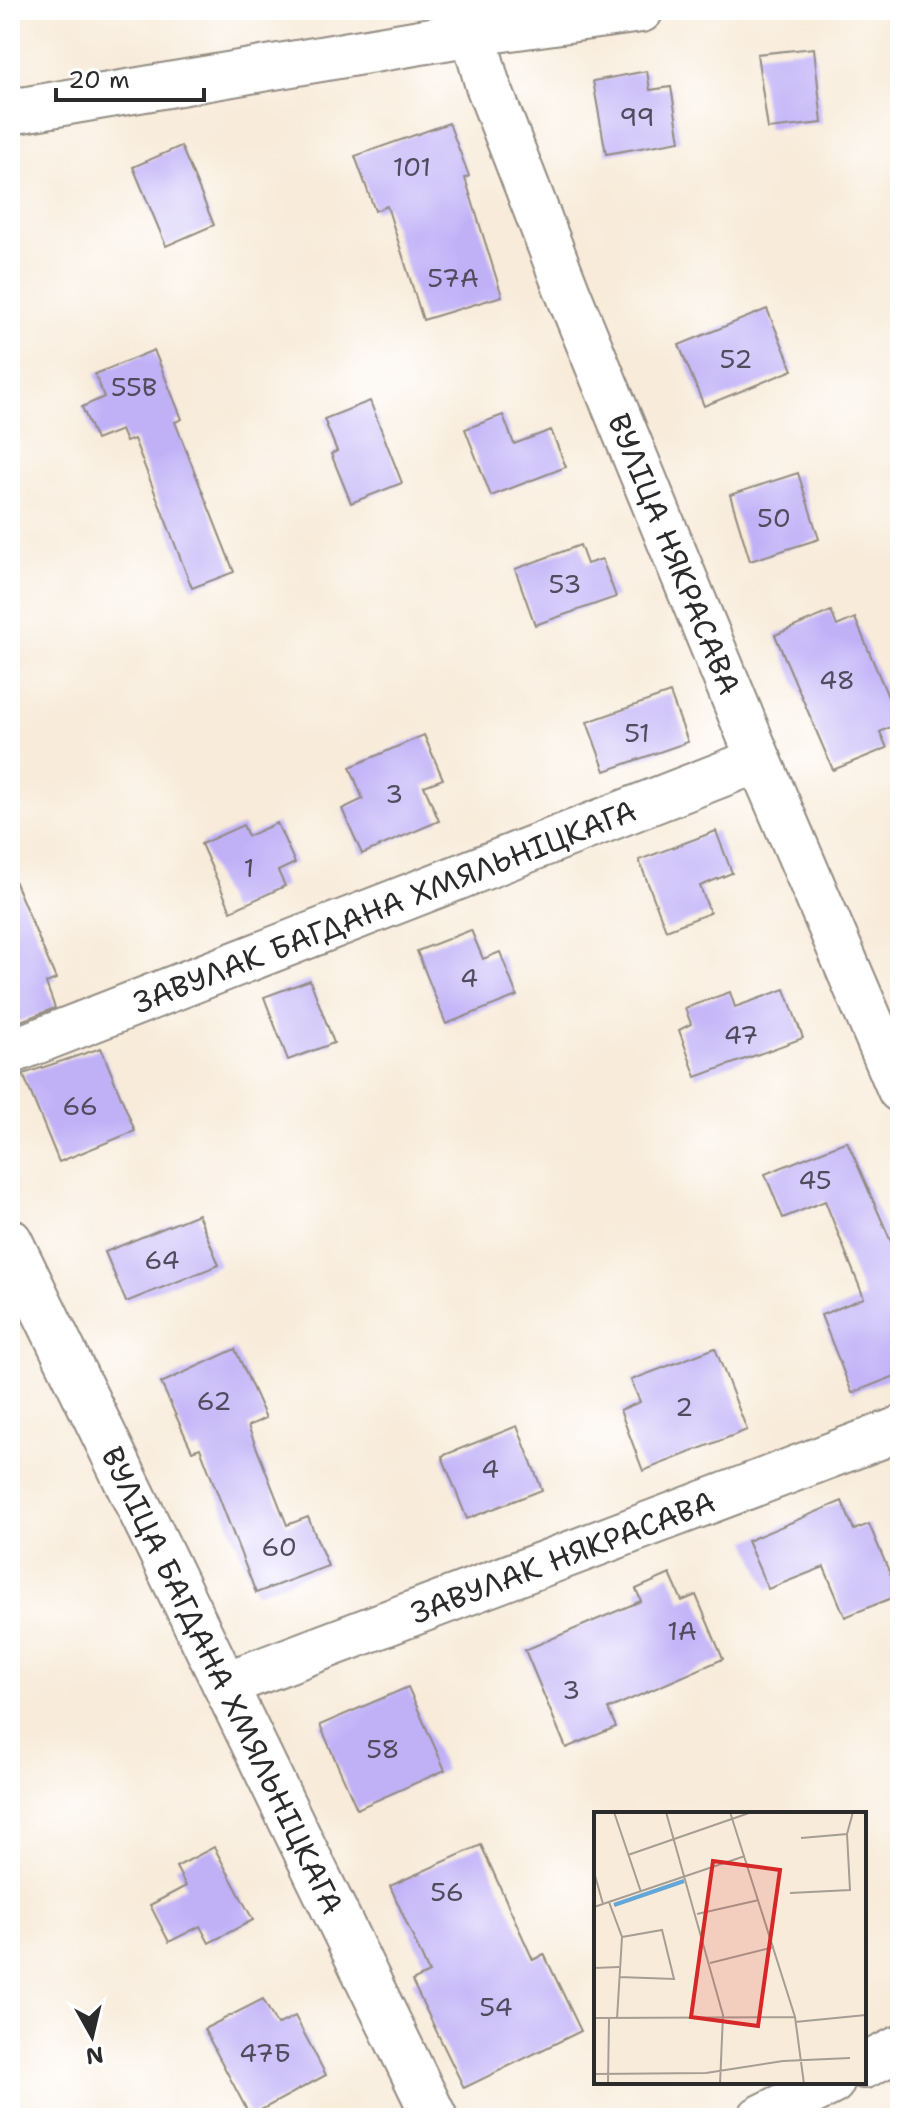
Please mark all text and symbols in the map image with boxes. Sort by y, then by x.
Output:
scale bar [56,52,204,102]
text: 20 m [68,64,130,96]
house number: 99 [619,99,655,134]
house number: 101 [393,149,431,184]
house number: 57А [427,260,479,295]
house number: 52 [720,341,752,376]
house number: 55В [111,369,157,404]
street label: ВУЛІЦА НЯКРАСАВА [599,407,751,701]
house number: 50 [757,500,791,535]
house number: 53 [549,566,581,601]
house number: 48 [819,662,855,697]
house number: 51 [624,715,650,750]
house number: 3 [385,776,403,811]
street label: ЗАВУЛАК БАГДАНА ХМЯЛЬНІЦКАГА [127,789,642,1023]
house number: 1 [244,850,254,885]
house number: 4 [460,960,478,995]
house number: 47 [724,1017,758,1052]
house number: 66 [62,1088,98,1123]
house number: 45 [798,1162,832,1197]
house number: 64 [144,1242,180,1277]
house number: 62 [197,1383,231,1418]
house number: 2 [675,1389,693,1424]
street label: ВУЛІЦА БАГДАНА ХМЯЛЬНІЦКАГА [92,1440,354,1921]
house number: 4 [481,1451,499,1486]
street label: ЗАВУЛАК НЯКРАСАВА [405,1480,721,1633]
house number: 60 [261,1529,297,1564]
house number: 1А [667,1613,697,1648]
house number: 3 [562,1672,580,1707]
house number: 58 [366,1731,400,1766]
inset map [594,1812,866,2084]
house number: 56 [430,1874,464,1909]
house number: 54 [479,1989,513,2024]
north arrow [52,1996,132,2076]
house number: 47Б [239,2035,291,2070]
text: N [84,2040,105,2071]

